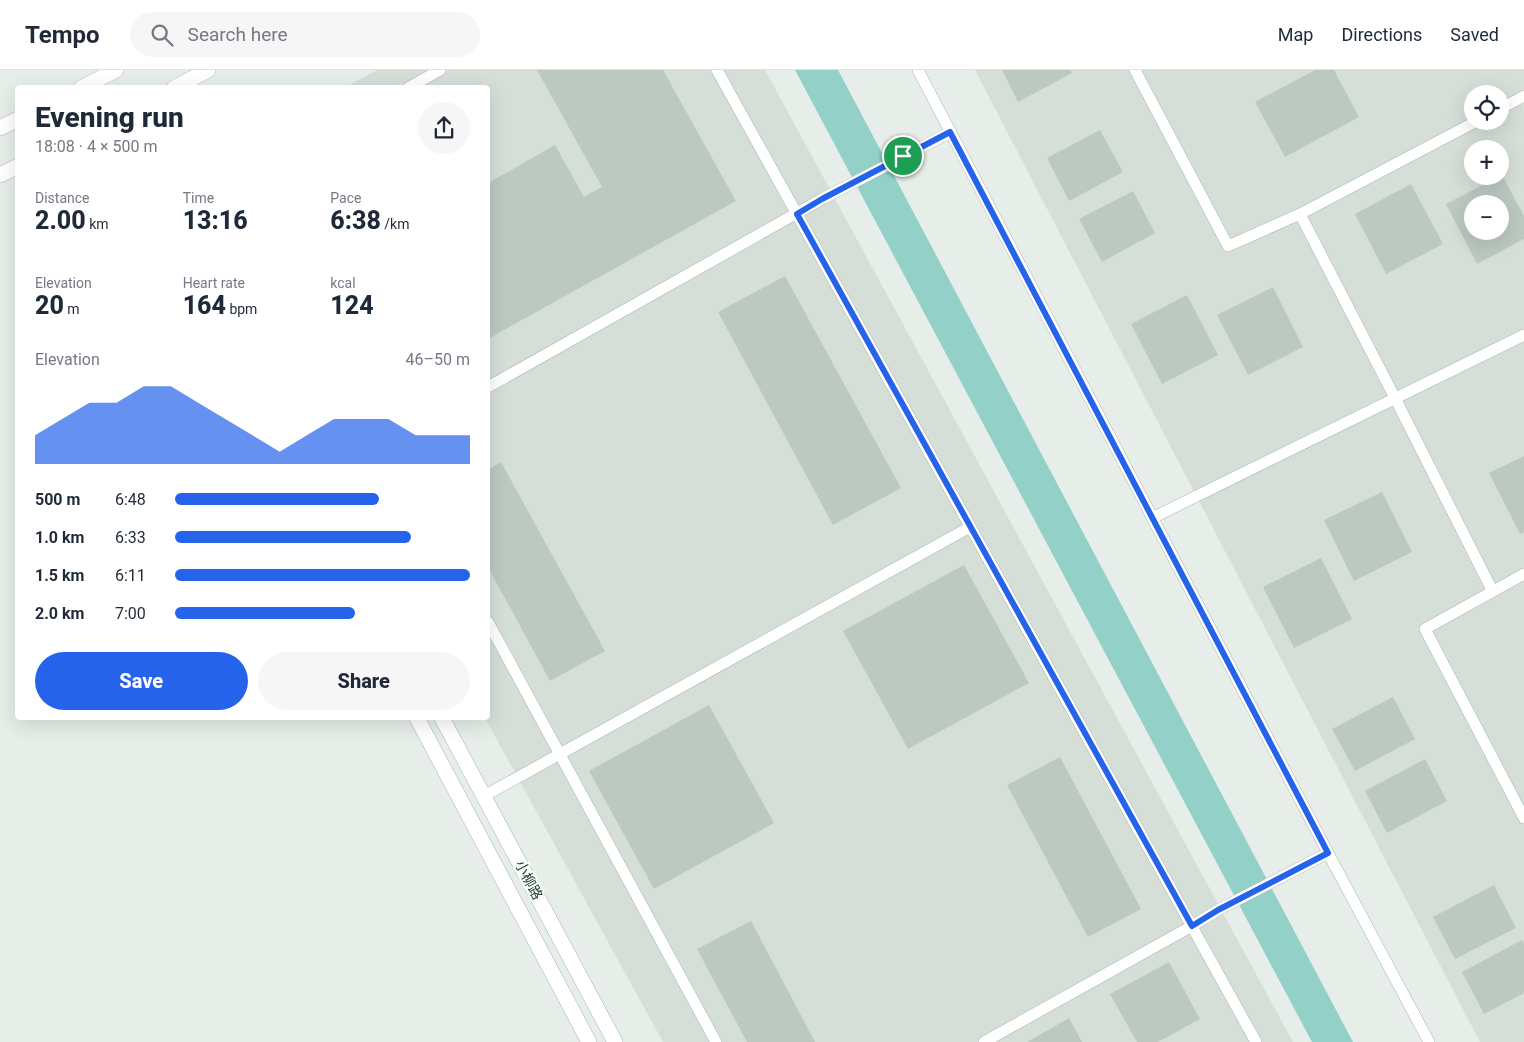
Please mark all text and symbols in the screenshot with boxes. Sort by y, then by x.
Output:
search box [130,12,480,57]
text: Tempo [25,21,100,49]
icon: search [148,21,176,49]
text: Search here [188,23,288,46]
text: Map [1278,24,1313,45]
text: Directions [1341,24,1422,45]
text: Saved [1450,24,1499,45]
map controls [1464,85,1509,240]
button: locate [1464,85,1509,130]
text: Evening run [35,101,184,134]
button: share [418,102,470,154]
pin [882,135,924,177]
text: 18:08 · 4 × 500 m [35,137,157,156]
button: + [1464,140,1509,185]
icon: arrive [889,142,917,170]
text: Distance [35,190,90,206]
text: Time [183,190,214,206]
text: Pace [330,190,361,206]
button: − [1464,195,1509,240]
text: 2.00 [35,206,86,235]
text: 13:16 [183,206,248,235]
text: 6:38 [330,206,381,235]
text: km [86,216,109,232]
text: /km [381,216,409,232]
text: Elevation [35,275,92,291]
text: Heart rate [183,275,245,291]
text: kcal [330,275,356,291]
text: 20 [35,291,64,320]
text: 164 [183,291,226,320]
text: 124 [330,291,374,320]
text: m [64,301,80,317]
text: bpm [226,301,257,317]
text: Elevation [35,350,100,369]
text: 46–50 m [406,350,470,369]
text: 500 m [35,490,80,509]
text: 6:48 [115,490,146,509]
text: 1.0 km [35,528,84,547]
text: 6:33 [115,528,146,547]
text: 1.5 km [35,566,84,585]
text: 6:11 [115,566,146,585]
text: 2.0 km [35,604,84,623]
text: 7:00 [115,604,146,623]
button: Save [35,652,248,710]
button: Share [258,652,470,710]
street label: 小柳路 [512,858,546,902]

